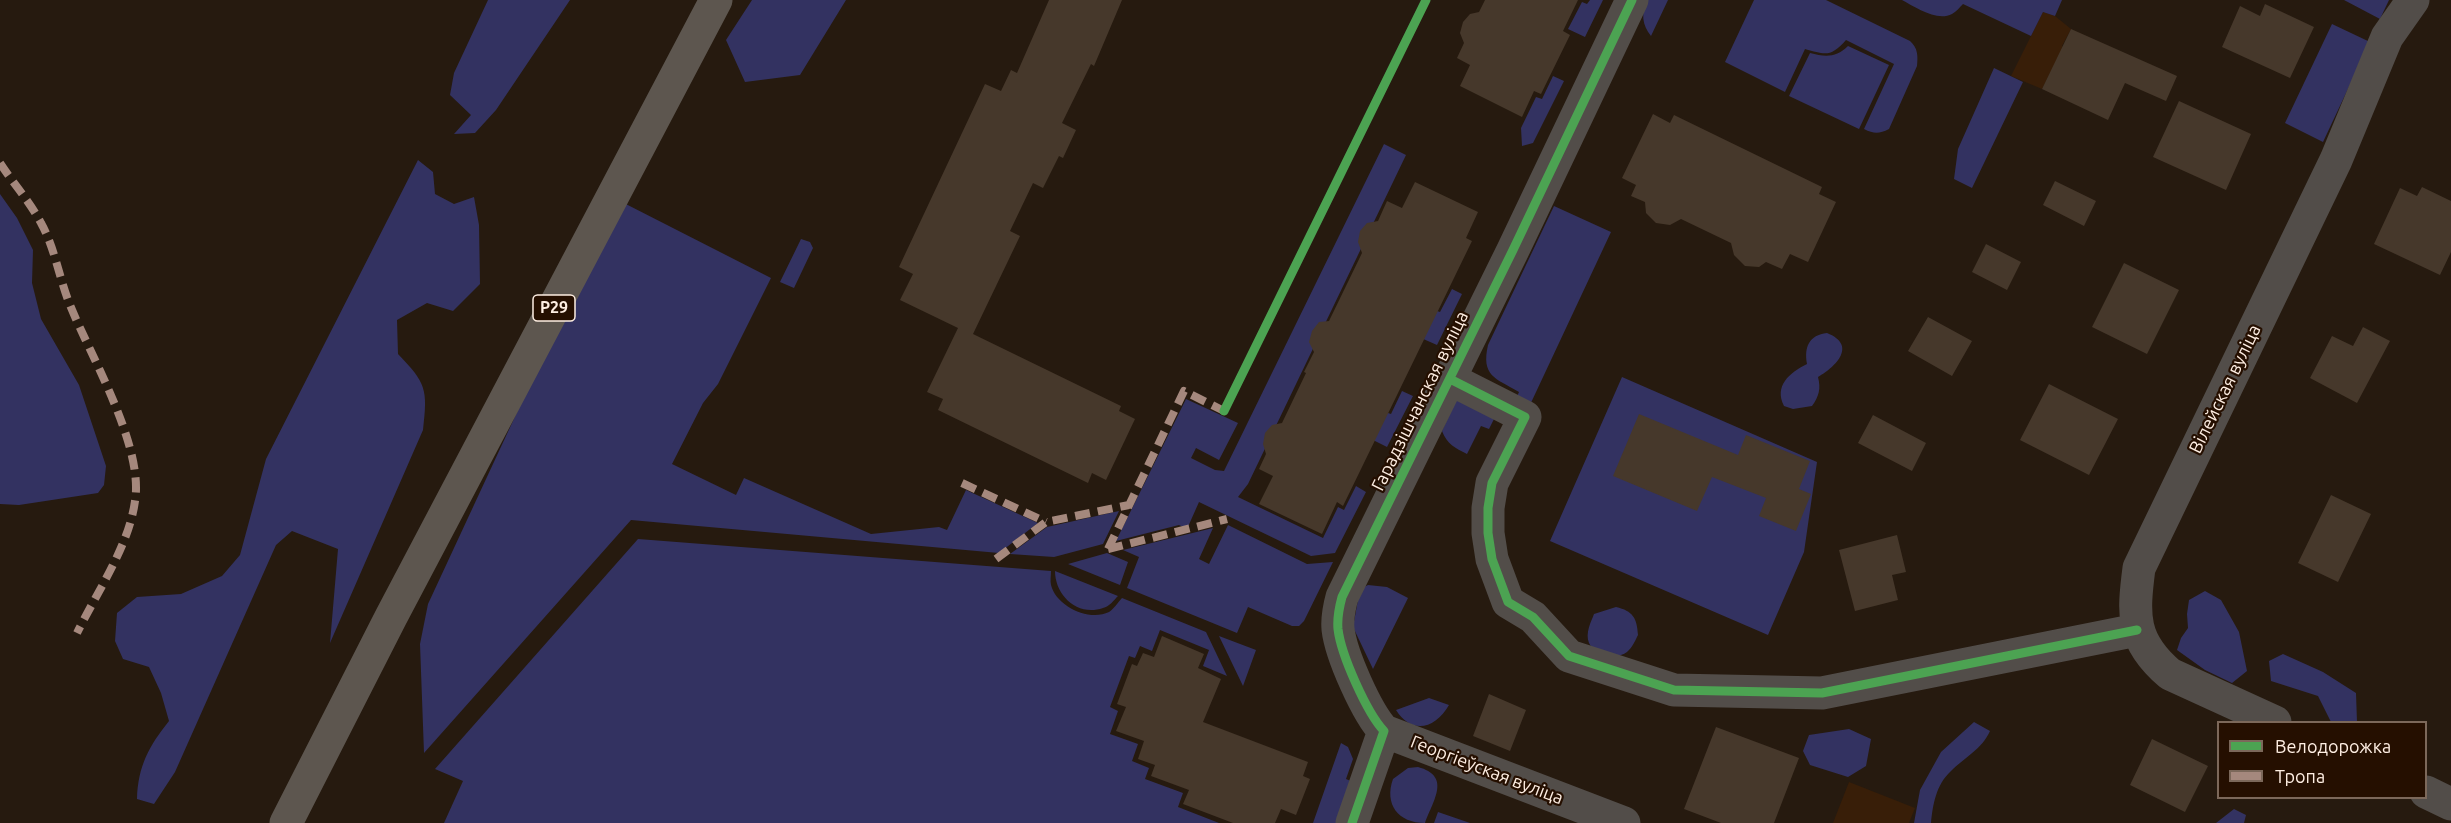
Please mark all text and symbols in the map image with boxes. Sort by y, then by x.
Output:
road number: Р29 [533,295,575,321]
street label: Гарадзішчанская вуліца [1367,308,1473,494]
street label: Вілейская вуліца [2184,321,2266,457]
legend [2217,721,2427,799]
street label: Георгіеўская вуліца [1408,731,1566,809]
text: Велодорожка [2275,736,2391,756]
text: Тропа [2275,766,2325,786]

